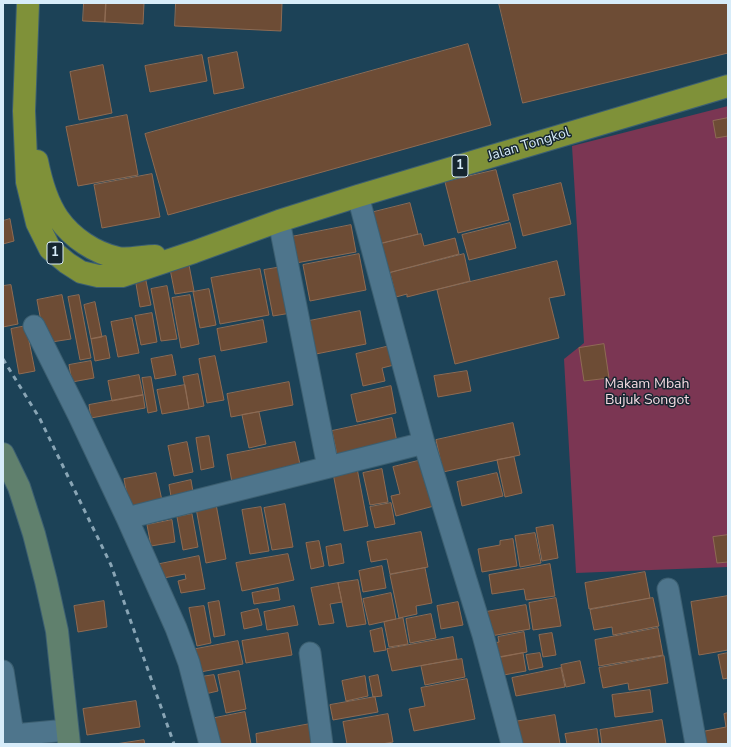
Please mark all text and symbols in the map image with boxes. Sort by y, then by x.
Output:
street label: Jalan Tongkol [486,125,572,165]
road number: 1 [452,155,468,177]
road number: 1 [47,242,63,264]
park label: Makam Mbah Bujuk Songot [605,377,689,410]

